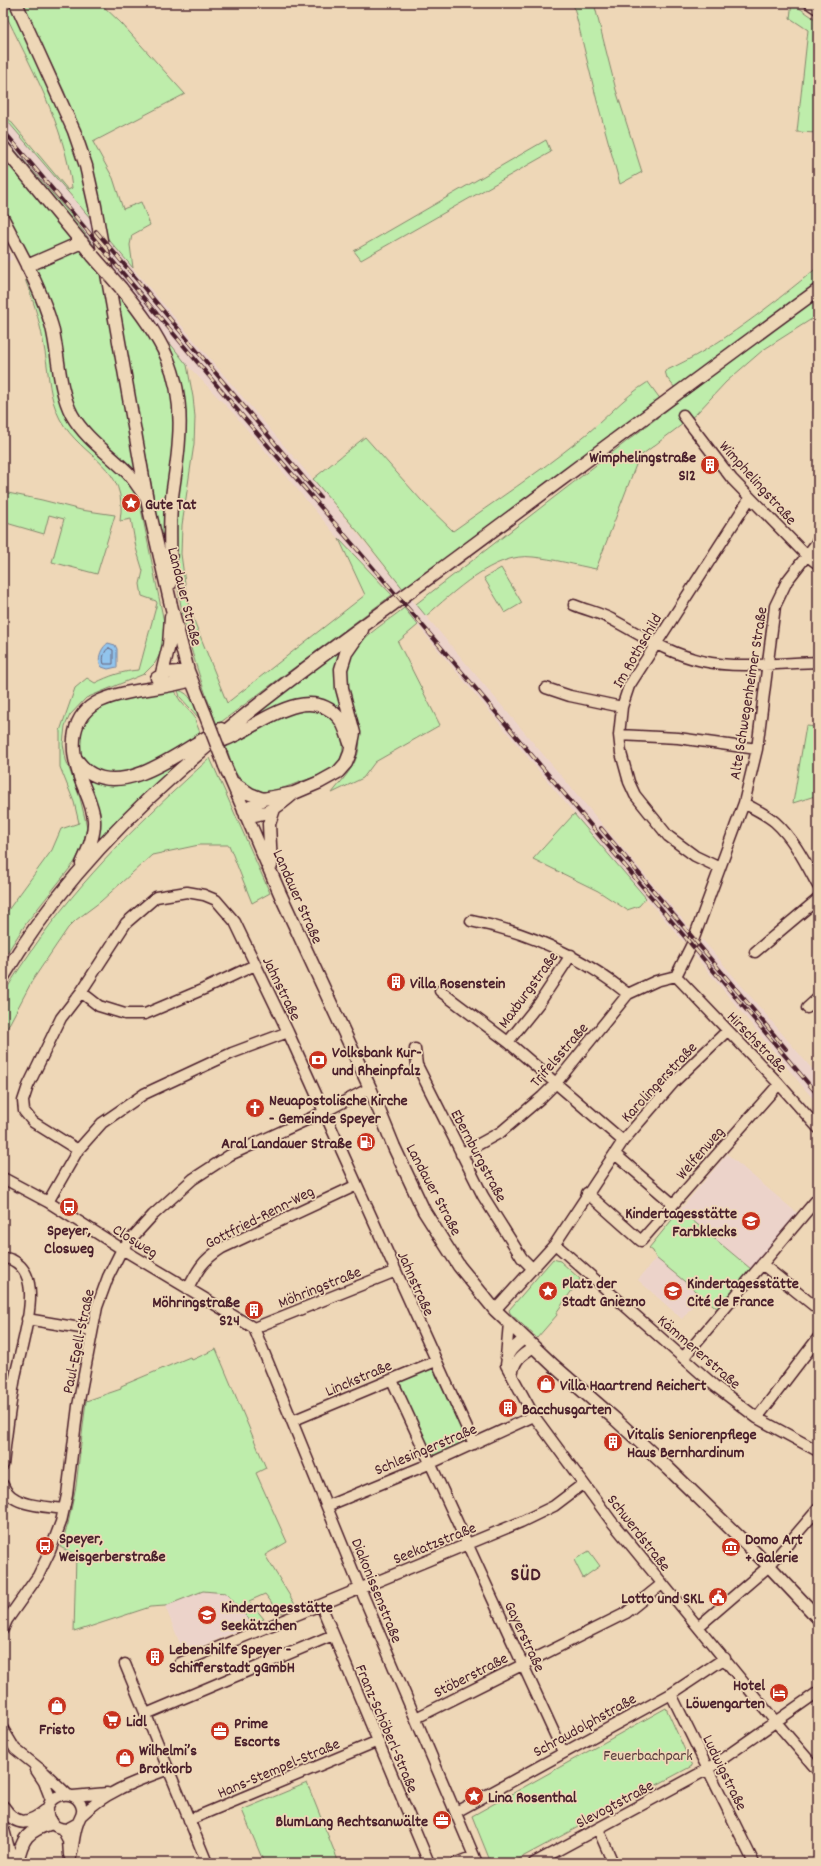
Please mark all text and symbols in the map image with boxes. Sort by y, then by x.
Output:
street label: Wimphelingstraße [713,436,801,531]
place label: Wimphelingstraße S12 [589,447,696,488]
building icon: Wimphelingstraße S12 [699,454,721,476]
place icon: Gute Tat [120,492,142,514]
place label: Gute Tat [145,494,196,517]
street label: Landauer Straße [160,545,207,648]
street label: Alte Schwegenheimer Straße [724,605,774,781]
street label: Im Rothschild [608,610,669,693]
street label: Landauer Straße [266,846,328,948]
street label: Maxburgstraße [493,947,565,1034]
street label: Jahnstraße [255,953,306,1025]
building icon: Villa Rosenstein [385,971,407,993]
place label: Villa Rosenstein [410,973,506,996]
street label: Hirschstraße [721,1007,792,1079]
street label: Trifelsstraße [525,1018,595,1093]
street label: Karolingerstraße [616,1037,703,1128]
place label: Volksbank Kur- und Rheinpfalz [332,1042,422,1083]
bank icon: Volksbank Kur- und Rheinpfalz [307,1049,329,1071]
place label: Neuapostolische Kirche - Gemeinde Speyer [269,1090,408,1131]
church icon: Neuapostolische Kirche - Gemeinde Speyer [244,1097,266,1119]
street label: Ebernburgstraße [444,1106,512,1207]
street label: Welfenweg [671,1122,731,1186]
fuel station icon: Aral Landauer Straße [355,1131,377,1153]
place label: Aral Landauer Straße [221,1133,352,1156]
street label: Landauer Straße [399,1140,467,1240]
street label: Gottfried-Renn-Weg [202,1181,319,1256]
bus stop icon: Speyer, Closweg [58,1196,80,1218]
place label: Kindertagesstätte Farbklecks [625,1203,737,1244]
school or university icon: Kindertagesstätte Farbklecks [740,1210,762,1232]
street label: Closweg [107,1219,162,1265]
place label: Speyer, Closweg [44,1220,94,1261]
street label: Jahnstraße [390,1248,439,1320]
street label: Möhringstraße [275,1261,365,1315]
place label: Platz der Stadt Gniezno [562,1273,646,1314]
place label: Kindertagesstätte Cité de France [687,1273,799,1314]
place icon: Platz der Stadt Gniezno [537,1280,559,1302]
school or university icon: Kindertagesstätte Cité de France [662,1280,684,1302]
street label: Paul-Egell-Straße [57,1287,102,1396]
place label: Möhringstraße S24 [152,1292,240,1333]
building icon: Möhringstraße S24 [243,1299,265,1321]
street label: Kämmererstraße [652,1310,745,1396]
street label: Linckstraße [322,1355,396,1404]
shop icon: Villa Haartrend Reichert [535,1373,557,1395]
place label: Villa Haartrend Reichert [560,1375,706,1398]
building icon: Bacchusgarten [497,1397,519,1419]
place label: Bacchusgarten [522,1399,612,1422]
street label: Schlesingerstraße [371,1418,481,1482]
place label: Vitalis Seniorenpflege Haus Bernhardinum [627,1424,757,1465]
building icon: Vitalis Seniorenpflege Haus Bernhardinum [602,1431,624,1453]
street label: Schwerdstraße [601,1490,676,1577]
street label: Seekatzstraße [390,1517,480,1571]
place label: Speyer, Weisgerberstraße [59,1528,166,1569]
place label: Domo Art + Galerie [745,1529,803,1570]
bus stop icon: Speyer, Weisgerberstraße [34,1535,56,1557]
street label: Diakonissenstraße [344,1535,407,1647]
museum icon: Domo Art + Galerie [720,1536,742,1558]
district label: SÜD [510,1562,542,1590]
public building icon: Lotto und SKL [707,1586,729,1608]
place label: Lotto und SKL [621,1588,704,1611]
place label: Kindertagesstätte Seekätzchen [221,1597,333,1638]
street label: Gayerstraße [497,1598,550,1676]
school or university icon: Kindertagesstätte Seekätzchen [196,1604,218,1626]
place label: Lebenshilfe Speyer - Schifferstadt gGmbH [169,1639,295,1680]
building icon: Lebenshilfe Speyer - Schifferstadt gGmbH [144,1646,166,1668]
street label: Stöberstraße [430,1648,512,1705]
street label: Franz-Schöberl-Straße [348,1661,423,1797]
place label: Hotel Löwengarten [686,1675,765,1716]
hotel icon: Hotel Löwengarten [768,1682,790,1704]
street label: Schraudolphstraße [529,1688,641,1764]
shop icon: Fristo [46,1695,68,1717]
supermarket icon: Lidl [101,1709,123,1731]
place label: Lidl [126,1711,147,1734]
place label: Prime Escorts [234,1713,280,1754]
place label: Fristo [39,1719,75,1742]
office icon: Prime Escorts [209,1720,231,1742]
street label: Ludwigstraße [695,1731,752,1815]
street label: Hans-Stempel-Straße [214,1733,344,1805]
place label: Wilhelmi’s Brotkorb [139,1740,197,1781]
park label: Feuerbachpark [603,1745,693,1768]
shop icon: Wilhelmi’s Brotkorb [114,1747,136,1769]
street label: Slevogtstraße [572,1775,658,1835]
place icon: Lina Rosenthal [463,1785,485,1807]
place label: Lina Rosenthal [488,1787,577,1810]
office icon: BlumLang Rechtsanwälte [431,1809,453,1831]
place label: BlumLang Rechtsanwälte [275,1811,428,1834]

